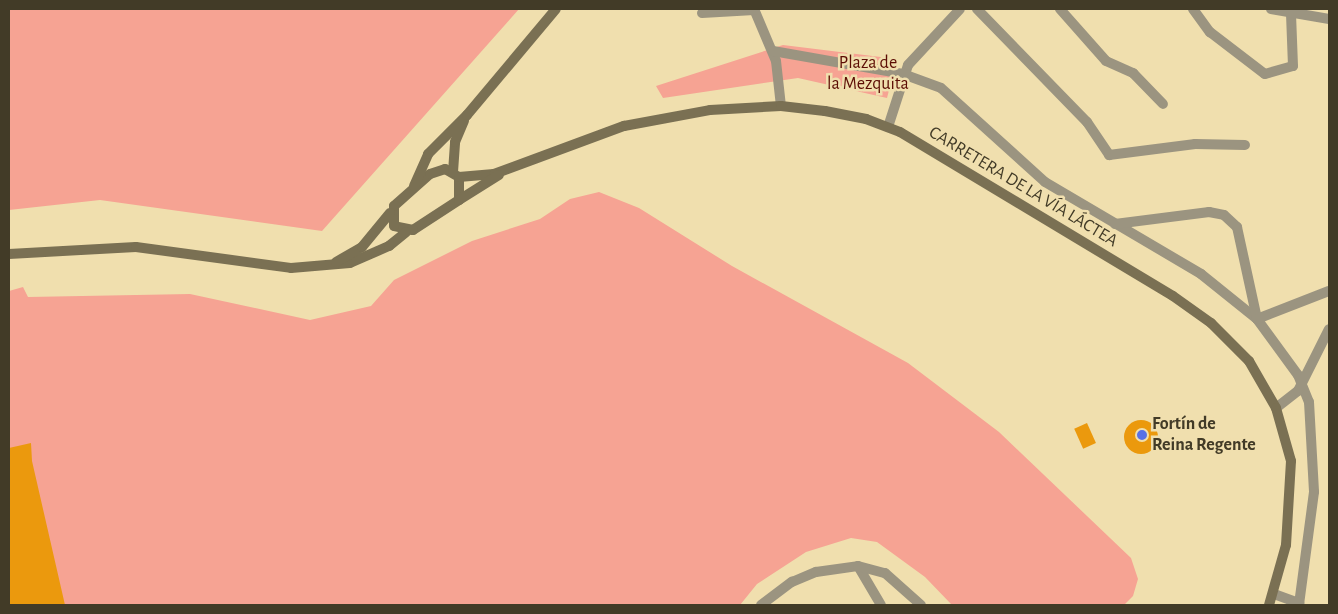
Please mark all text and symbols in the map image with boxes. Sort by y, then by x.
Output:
park label: Plaza de la Mezquita [827,53,909,96]
street label: CARRETERA DE LA VÍA LÁCTEA [925,122,1121,252]
place label: Fortín de Reina Regente [1152,414,1256,456]
marker: Fortín de Reina Regente [1136,429,1148,441]

